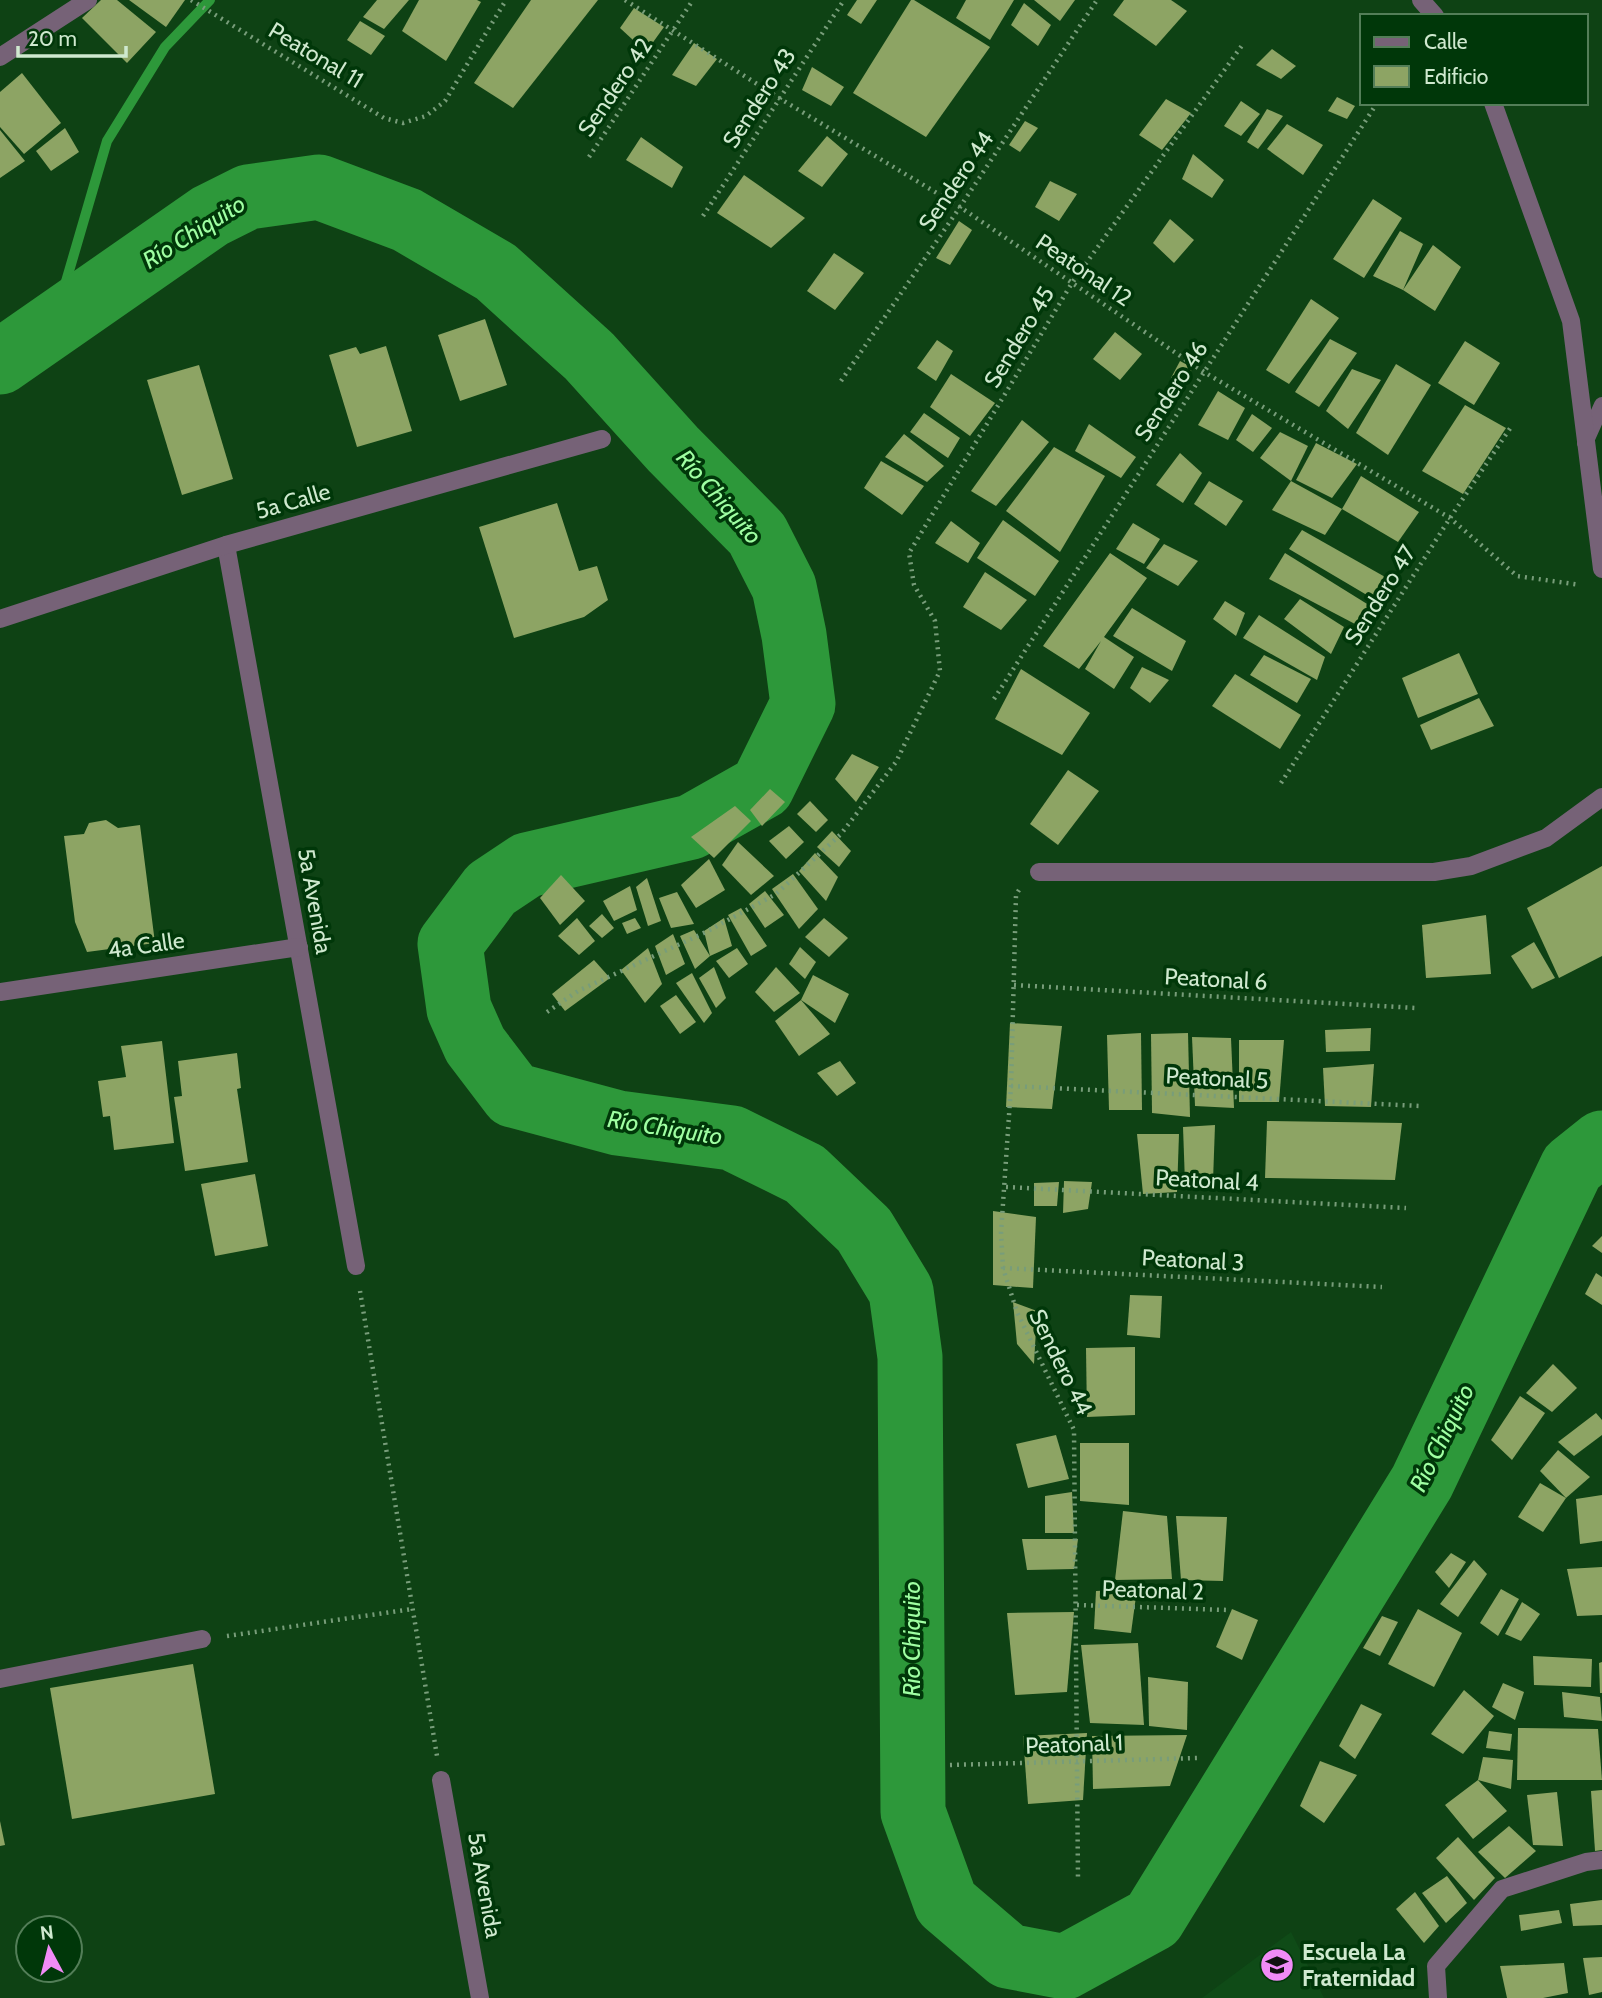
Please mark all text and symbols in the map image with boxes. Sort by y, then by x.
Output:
scale bar [18,14,126,58]
legend [1360,14,1588,105]
street label: Peatonal 11 [264,16,368,94]
text: 20 m [28,26,77,51]
text: Calle [1424,29,1468,54]
street label: Sendero 42 [572,32,658,142]
street label: Sendero 43 [716,43,802,153]
text: Edificio [1424,64,1488,89]
street label: Sendero 44 [913,126,999,236]
water label: Río Chiquito [137,189,250,275]
street label: Peatonal 12 [1031,228,1137,312]
street label: Sendero 45 [978,281,1060,393]
street label: Sendero 46 [1128,336,1214,446]
water label: Río Chiquito [670,444,768,550]
street label: 5a Calle [252,477,334,525]
street label: Sendero 47 [1338,540,1422,650]
street label: 5a Avenida [292,846,338,956]
street label: 4a Calle [106,926,186,964]
street label: Peatonal 6 [1164,962,1268,996]
street label: Peatonal 5 [1165,1061,1269,1095]
water label: Río Chiquito [606,1104,724,1151]
street label: Peatonal 4 [1155,1163,1259,1197]
street label: Peatonal 3 [1141,1243,1245,1277]
street label: Sendero 44 [1023,1305,1099,1419]
water label: Río Chiquito [1403,1379,1480,1496]
street label: Peatonal 2 [1101,1574,1205,1606]
water label: Río Chiquito [897,1581,926,1697]
street label: Peatonal 1 [1025,1728,1123,1760]
street label: 5a Avenida [462,1830,508,1940]
north arrow [14,1914,84,1984]
text: N [39,1920,55,1945]
place label: Escuela La Fraternidad [1302,1938,1415,1992]
school or university icon: Escuela La Fraternidad [1258,1946,1296,1984]

